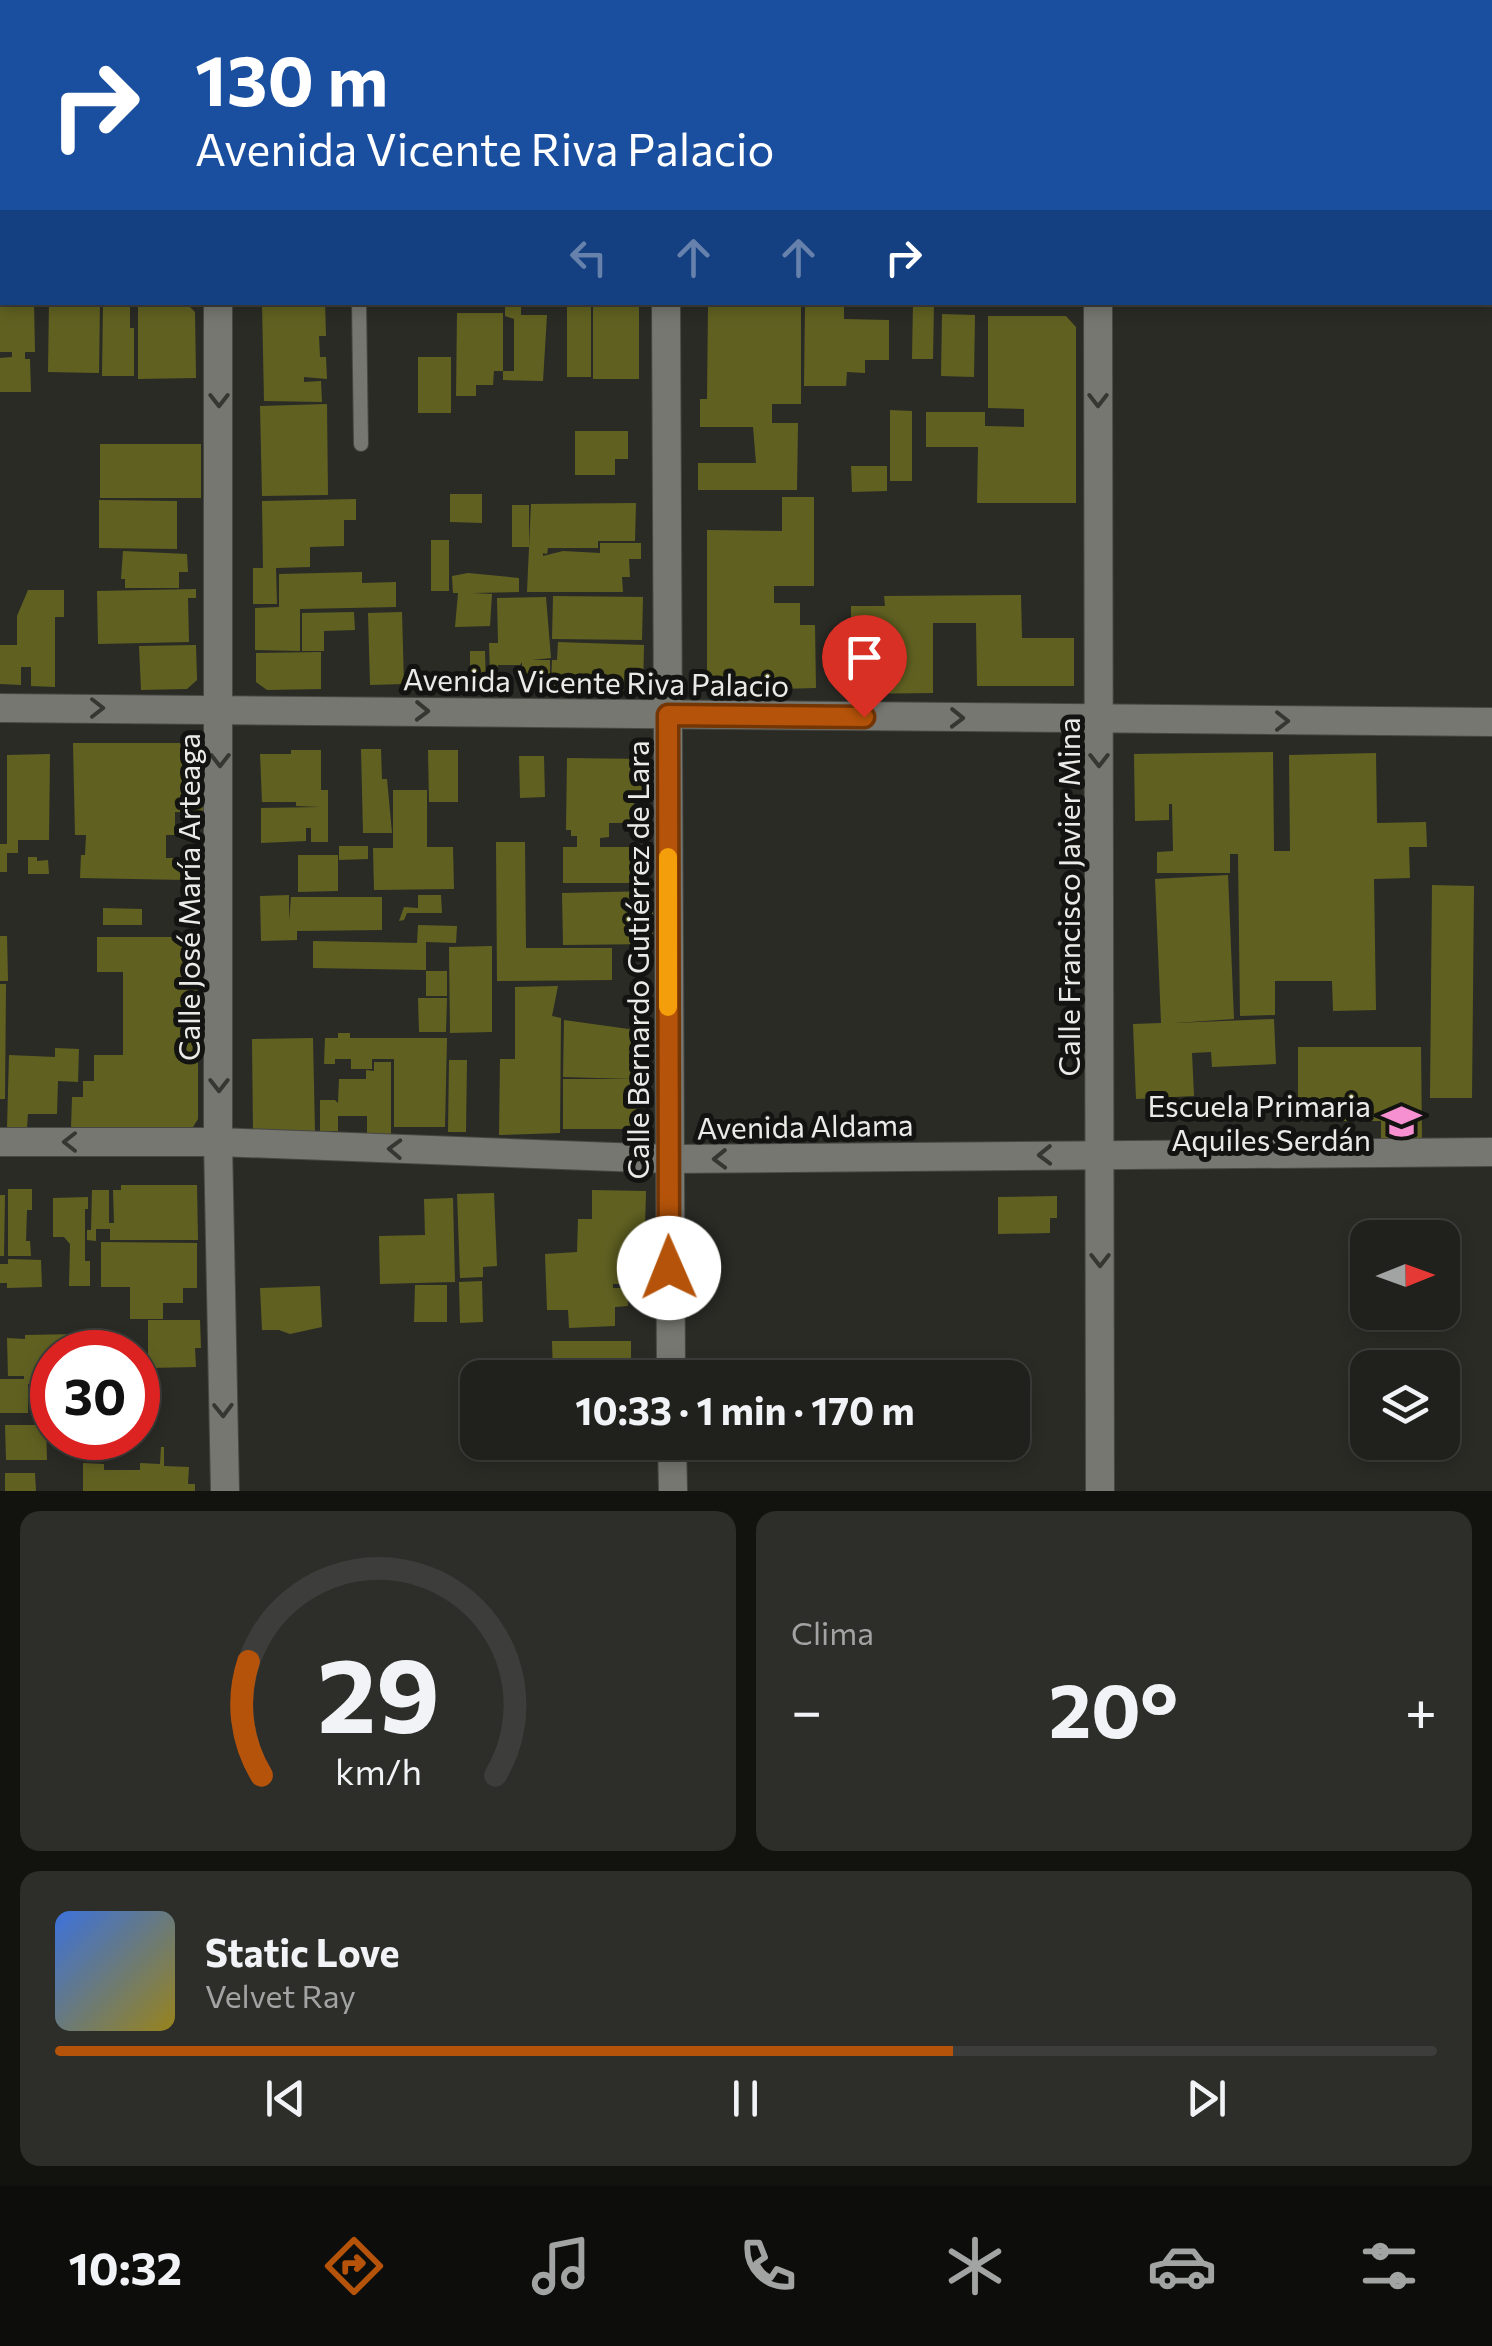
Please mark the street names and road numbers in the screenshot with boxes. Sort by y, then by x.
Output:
street label: Avenida Vicente Riva Palacio [403,659,789,703]
street label: Calle Francisco Javier Mina [1049,717,1086,1077]
street label: Calle José María Arteaga [169,733,206,1061]
street label: Calle Bernardo Gutiérrez de Lara [618,740,655,1180]
street label: Avenida Aldama [696,1105,914,1145]

